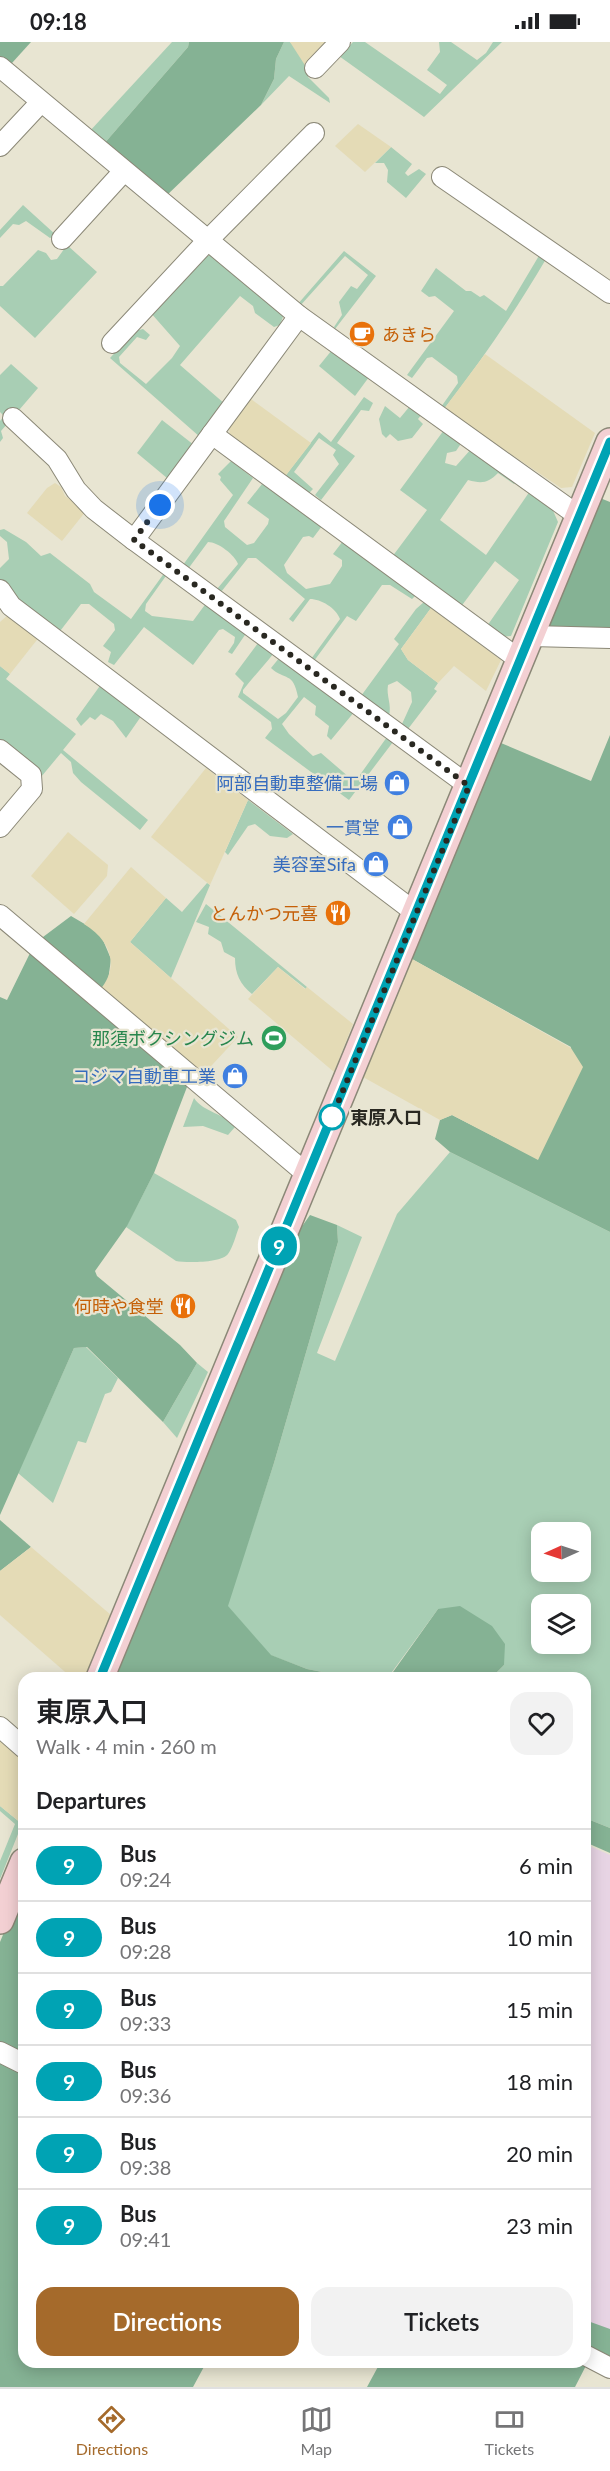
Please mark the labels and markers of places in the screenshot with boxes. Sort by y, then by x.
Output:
cafe icon: あきら [347,319,377,349]
place label: あきら [382,323,436,345]
shop icon: 阿部自動車整備工場 [382,768,412,798]
place label: 阿部自動車整備工場 [216,772,378,794]
shop icon: 一貫堂 [385,812,415,842]
place label: 一貫堂 [326,816,380,838]
shop icon: 美容室Sifa [361,849,391,879]
place label: 美容室Sifa [273,853,356,875]
restaurant icon: とんかつ元喜 [323,898,353,928]
place label: とんかつ元喜 [210,902,318,924]
sports icon: 那須ボクシングジム [259,1023,289,1053]
place label: 那須ボクシングジム [92,1027,254,1049]
shop icon: コジマ自動車工業 [220,1061,250,1091]
place label: コジマ自動車工業 [72,1065,216,1087]
marker: 東原入口 [319,1104,345,1130]
place label: 東原入口 [350,1106,422,1128]
restaurant icon: 何時や食堂 [168,1291,198,1321]
place label: 何時や食堂 [74,1295,164,1317]

